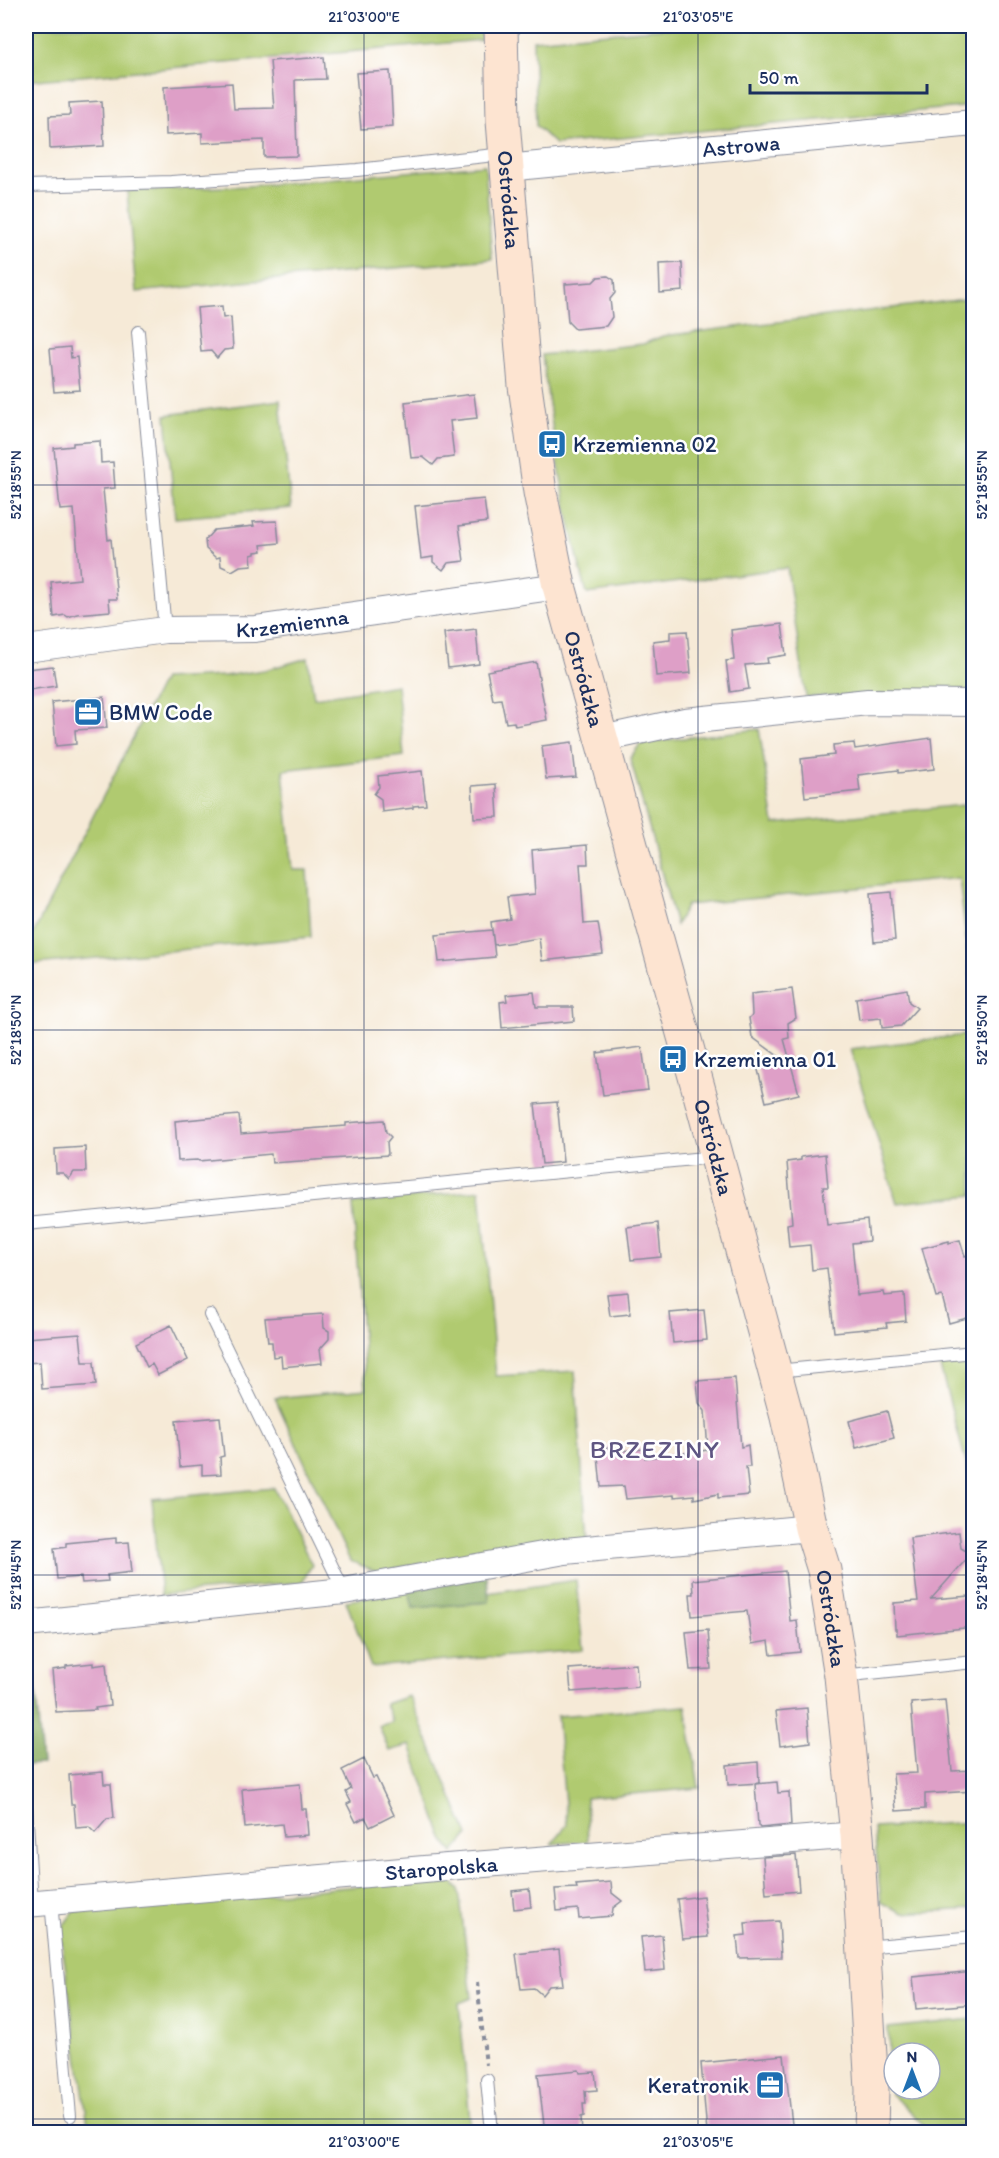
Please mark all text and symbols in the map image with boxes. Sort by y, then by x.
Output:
text: 21°03'00"E [328,8,400,26]
text: 21°03'05"E [663,8,733,26]
scale bar [750,57,927,95]
text: 50 m [759,67,799,89]
street label: Astrowa [701,129,781,163]
street label: Ostródzka [491,149,527,251]
bus stop icon: Krzemienna 02 [536,428,568,460]
place label: Krzemienna 02 [573,431,717,458]
text: 52°18'55"N [7,450,25,520]
text: 52°18'55"N [973,450,991,520]
street label: Krzemienna [236,603,351,643]
street label: Ostródzka [558,627,611,731]
office icon: BMW Code [72,696,104,728]
place label: BMW Code [109,699,213,726]
text: 52°18'50"N [7,995,25,1065]
text: 52°18'50"N [973,995,991,1065]
bus stop icon: Krzemienna 01 [657,1043,689,1075]
place label: Krzemienna 01 [694,1046,836,1073]
street label: Ostródzka [688,1096,740,1199]
district label: BRZEZINY [590,1433,720,1465]
text: 52°18'45"N [7,1540,25,1610]
text: 52°18'45"N [973,1540,991,1610]
street label: Ostródzka [810,1567,852,1670]
street label: Staropolska [384,1850,499,1886]
north arrow [882,2041,942,2101]
text: N [907,2047,917,2066]
office icon: Keratronik [754,2069,786,2101]
place label: Keratronik [648,2072,749,2099]
text: 21°03'00"E [328,2133,400,2151]
text: 21°03'05"E [663,2133,733,2151]

